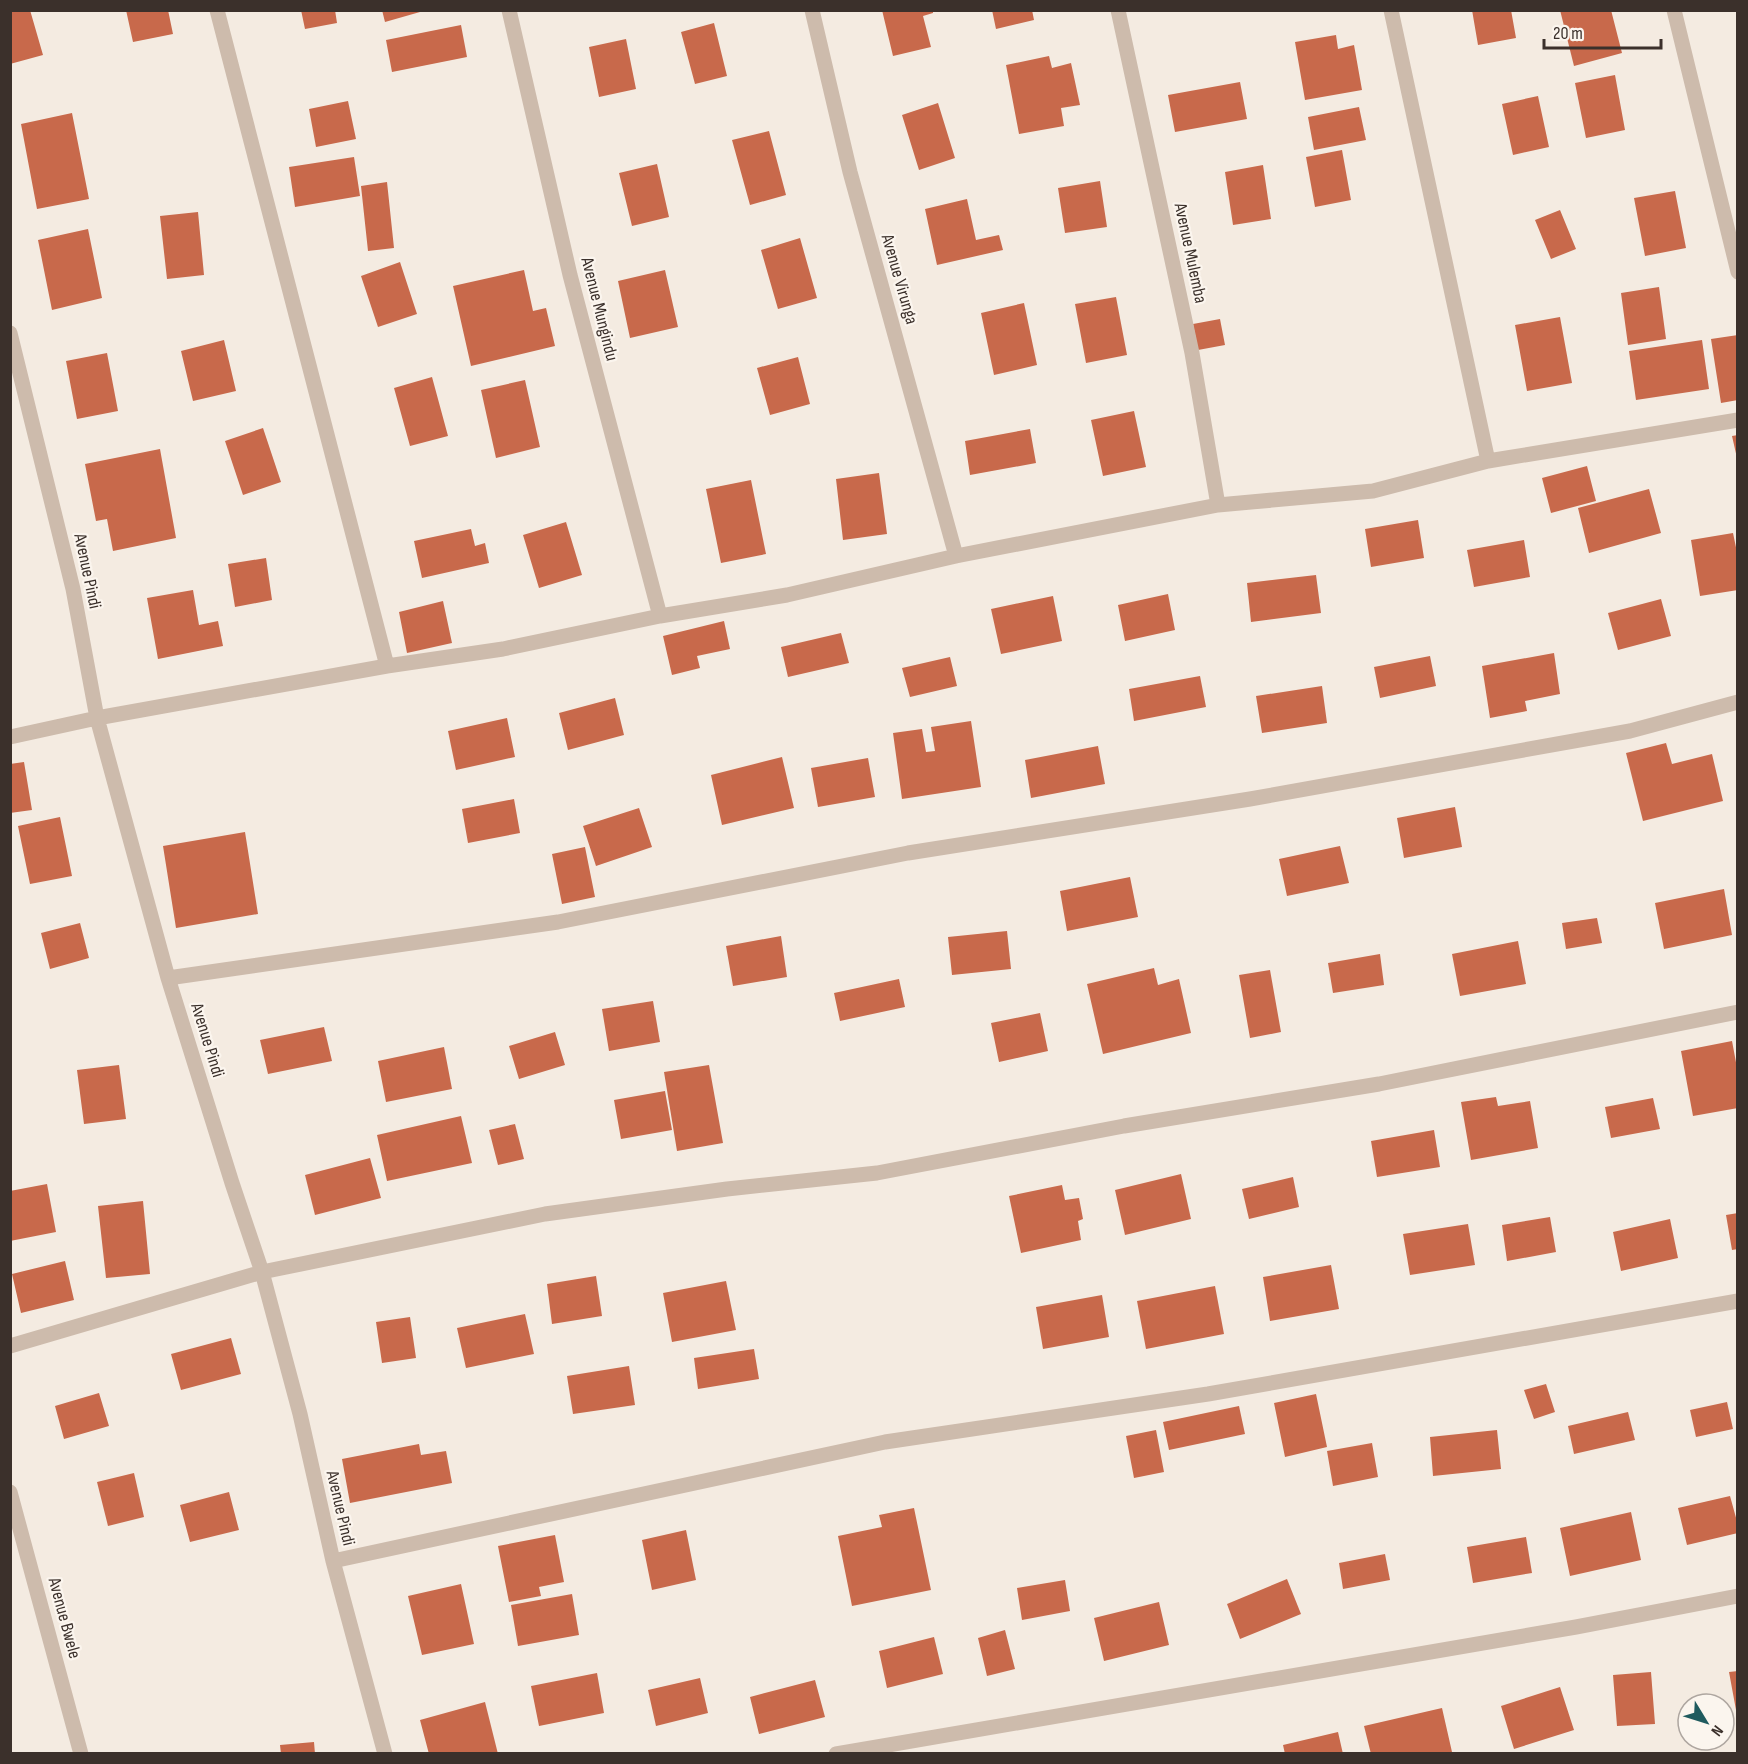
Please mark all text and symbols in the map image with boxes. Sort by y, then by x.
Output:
scale bar [1544,12,1661,50]
text: 20 m [1553,23,1583,44]
street label: Avenue Mulemba [1169,200,1211,305]
street label: Avenue Virunga [876,231,922,327]
street label: Avenue Mungindu [576,254,623,363]
street label: Avenue Pindi [69,531,106,611]
street label: Avenue Pindi [186,1000,229,1080]
street label: Avenue Pindi [321,1468,359,1548]
street label: Avenue Bwele [43,1575,85,1661]
north arrow [1676,1692,1736,1752]
text: N [1707,1721,1727,1740]

